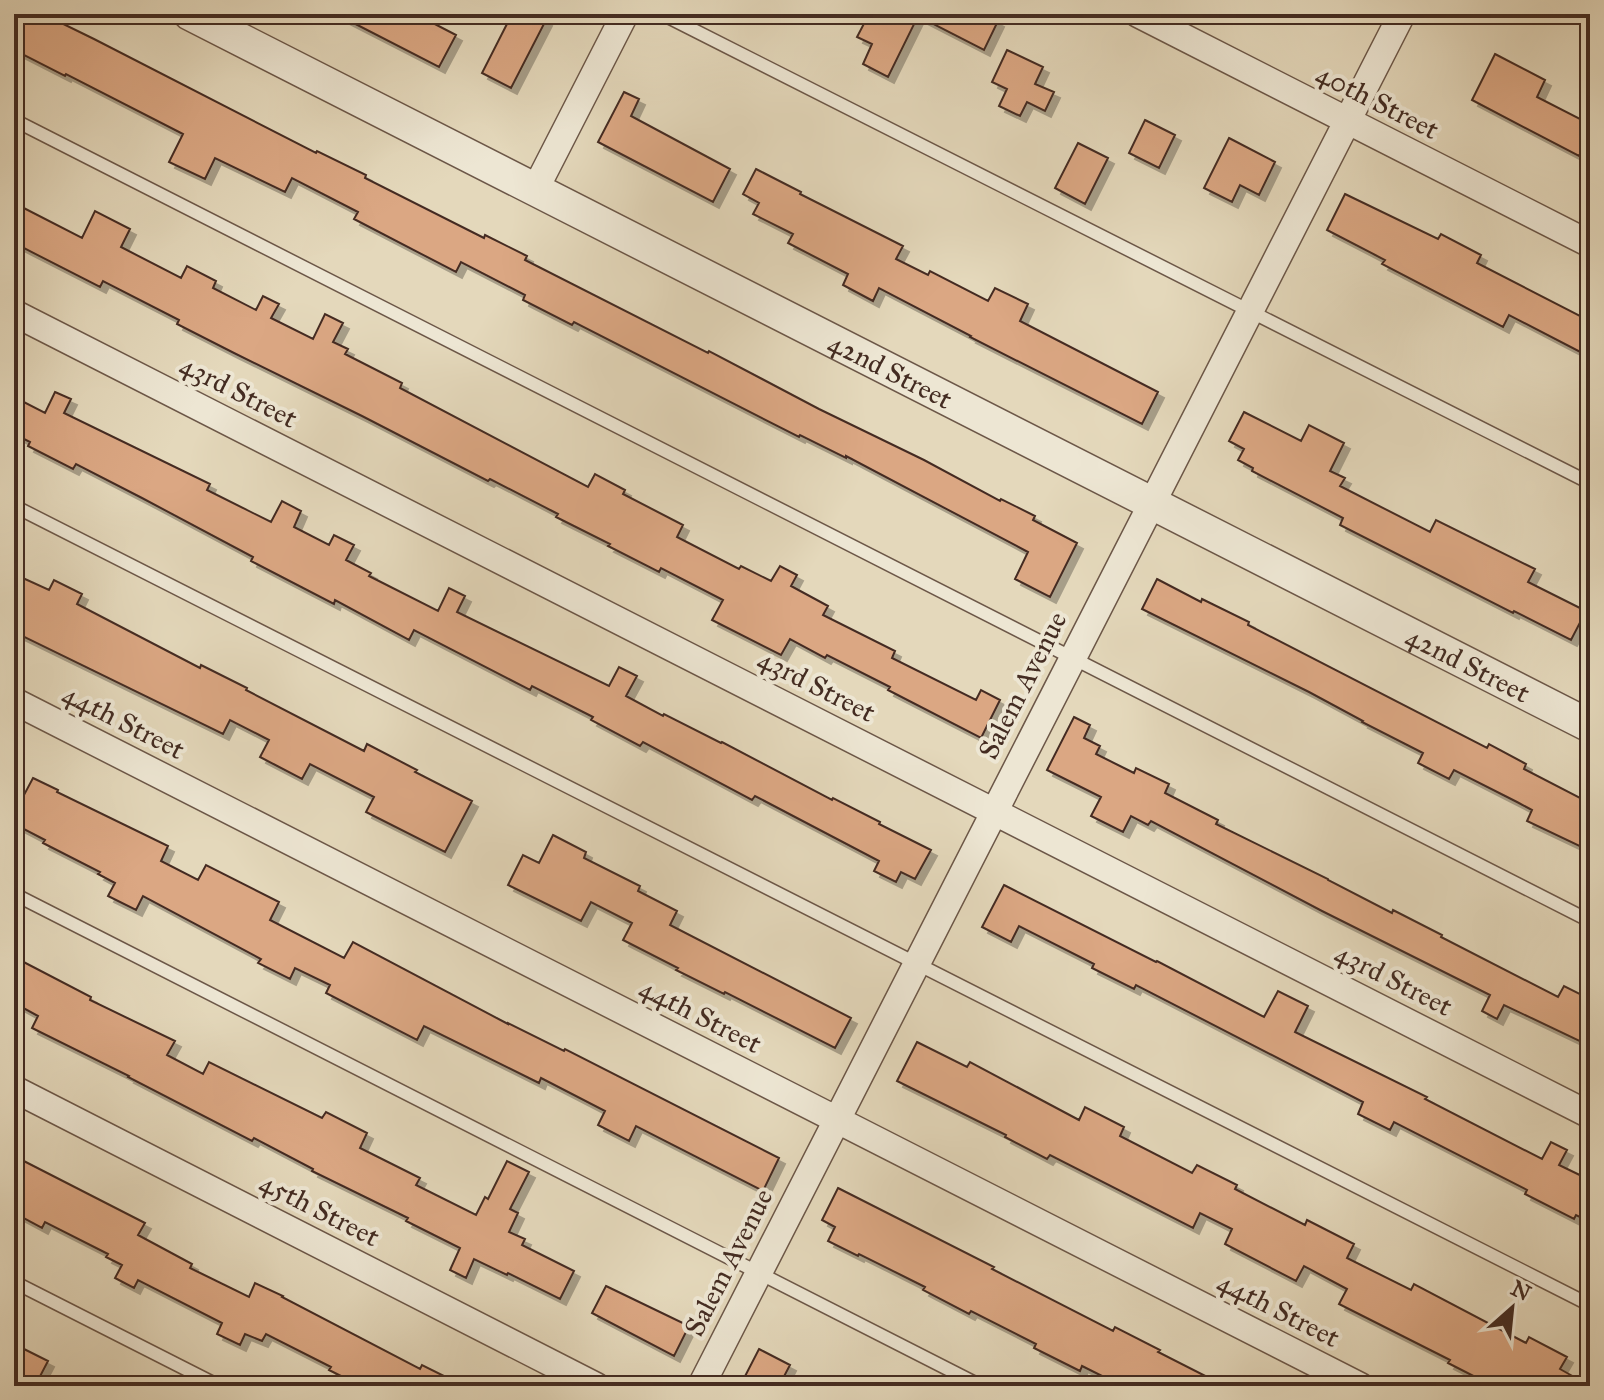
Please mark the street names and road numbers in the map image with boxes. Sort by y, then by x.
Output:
street label: 40th Street [1311,56,1445,147]
street label: 42nd Street [823,325,958,417]
street label: 43rd Street [174,347,303,436]
street label: Salem Avenue [970,606,1075,765]
street label: 42nd Street [1400,618,1536,711]
street label: 43rd Street [752,641,881,730]
street label: 44th Street [57,676,191,767]
street label: 43rd Street [1329,935,1458,1024]
street label: 44th Street [634,970,768,1061]
street label: 45th Street [254,1164,386,1255]
street label: Salem Avenue [676,1183,781,1342]
street label: 44th Street [1212,1264,1346,1355]

